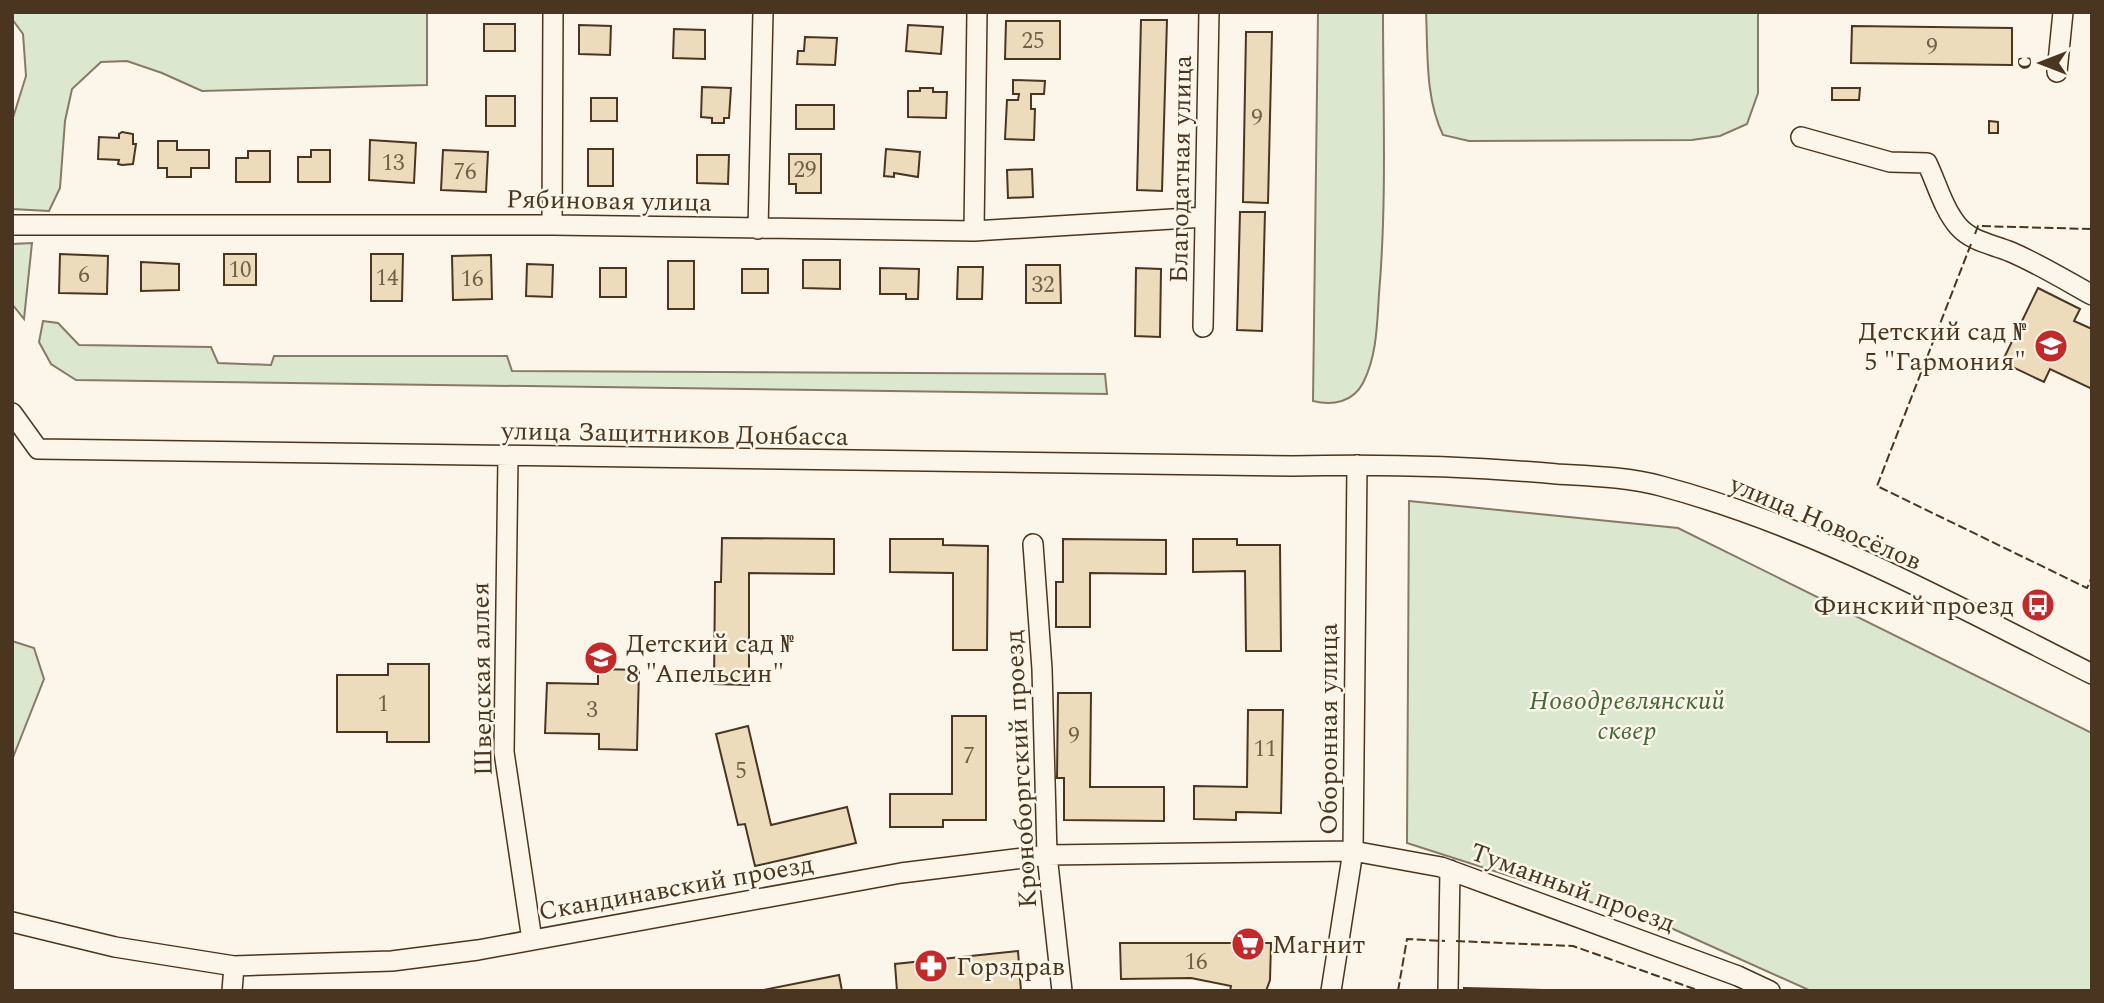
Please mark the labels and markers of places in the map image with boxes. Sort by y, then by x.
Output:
place label: Детский сад № 5 "Гармония" [1858,312,2027,382]
school or university icon: Детский сад № 5 "Гармония" [2032,327,2070,365]
place label: Финский проезд [1814,586,2014,626]
bus stop icon: Финский проезд [2019,586,2057,624]
place label: Детский сад № 8 "Апельсин" [626,624,795,694]
school or university icon: Детский сад № 8 "Апельсин" [582,639,620,677]
supermarket icon: Магнит [1229,925,1267,963]
place label: Магнит [1272,925,1366,965]
pharmacy icon: Горздрав [912,947,950,985]
place label: Горздрав [956,947,1065,987]

